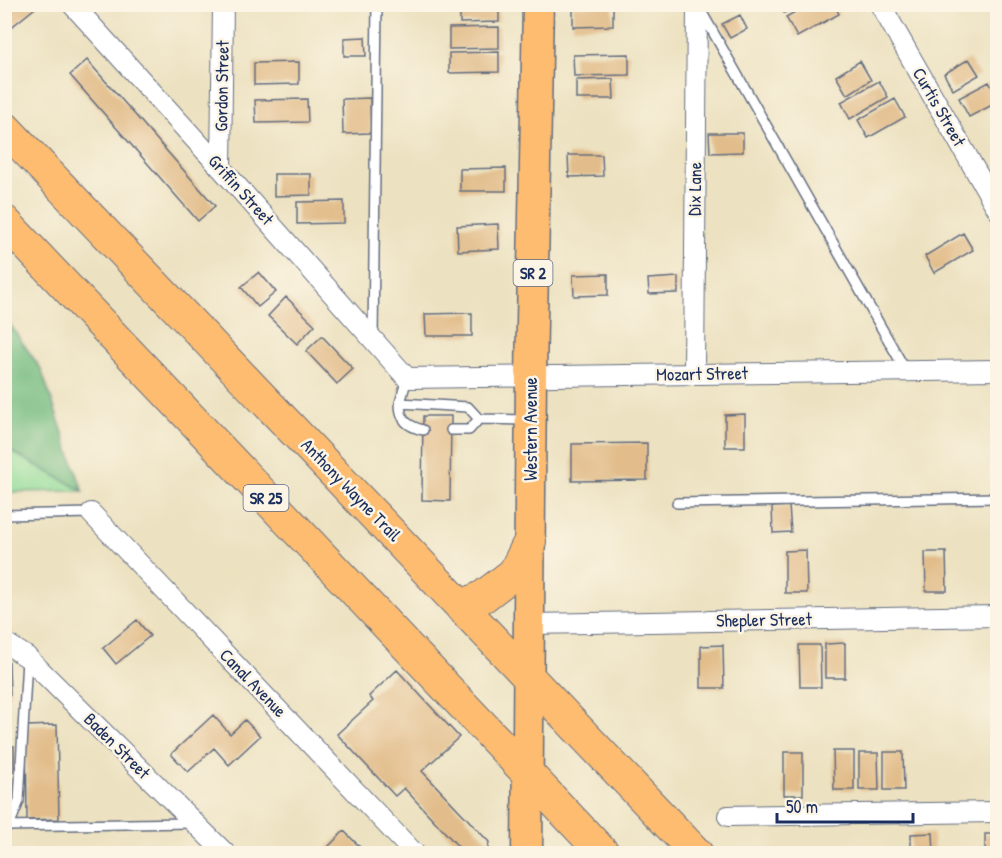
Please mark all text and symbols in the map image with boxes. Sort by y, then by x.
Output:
street label: Gordon Street [208,39,235,132]
street label: Curtis Street [907,63,972,151]
street label: Griffin Street [203,149,280,231]
street label: Dix Lane [682,162,707,216]
road number: SR 2 [514,260,552,286]
street label: Mozart Street [656,360,749,387]
street label: Western Avenue [518,377,543,481]
street label: Anthony Wayne Trail [296,433,407,547]
road number: SR 25 [244,485,288,511]
street label: Shepler Street [716,606,813,633]
street label: Canal Avenue [214,643,292,723]
street label: Baden Street [79,707,157,785]
scale bar [777,786,914,824]
text: 50 m [786,794,818,819]

